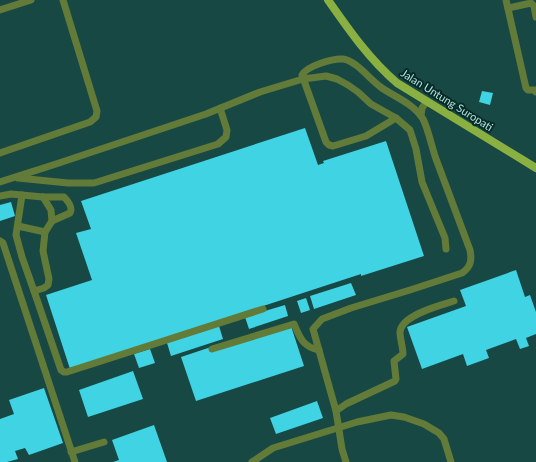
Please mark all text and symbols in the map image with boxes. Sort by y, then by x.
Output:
street label: Jalan Untung Suropati [399,66,496,133]

